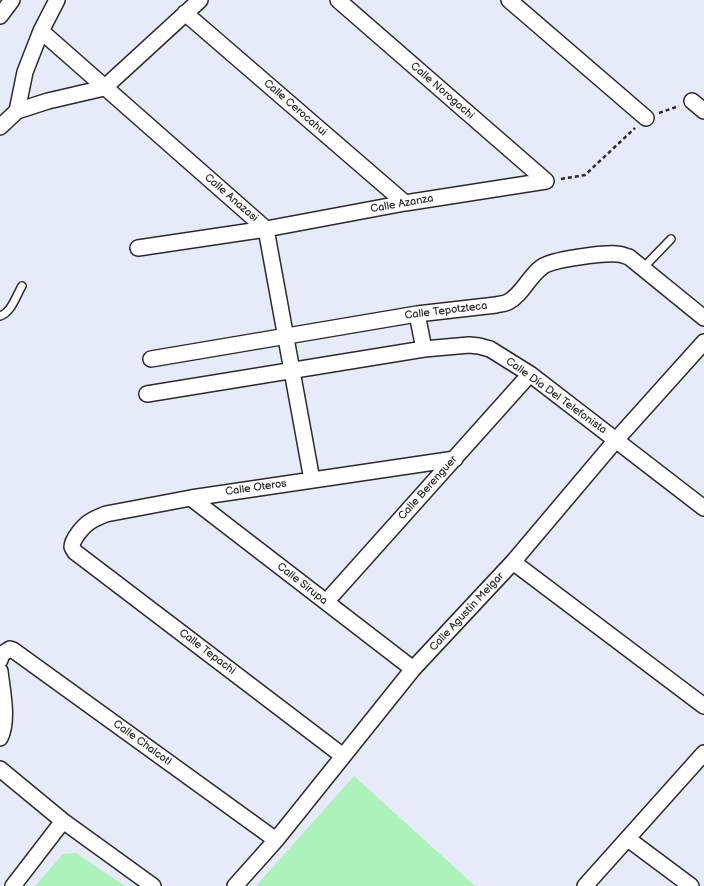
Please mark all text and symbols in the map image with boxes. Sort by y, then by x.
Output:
street label: Calle Norogachi [407,60,477,122]
street label: Calle Cerocahui [261,77,329,139]
street label: Calle Anazasi [201,171,261,225]
street label: Calle Azanza [369,192,435,216]
street label: Calle Tepotzteca [404,299,488,323]
street label: Calle Día Del Telefonista [503,355,609,437]
street label: Calle Berenguer [396,453,460,523]
street label: Calle Oteros [224,477,288,499]
street label: Calle Sirupa [274,560,330,608]
street label: Calle Agustín Melgar [427,570,507,654]
street label: Calle Tepachi [176,626,238,678]
street label: Calle Chalcotl [110,717,174,769]

